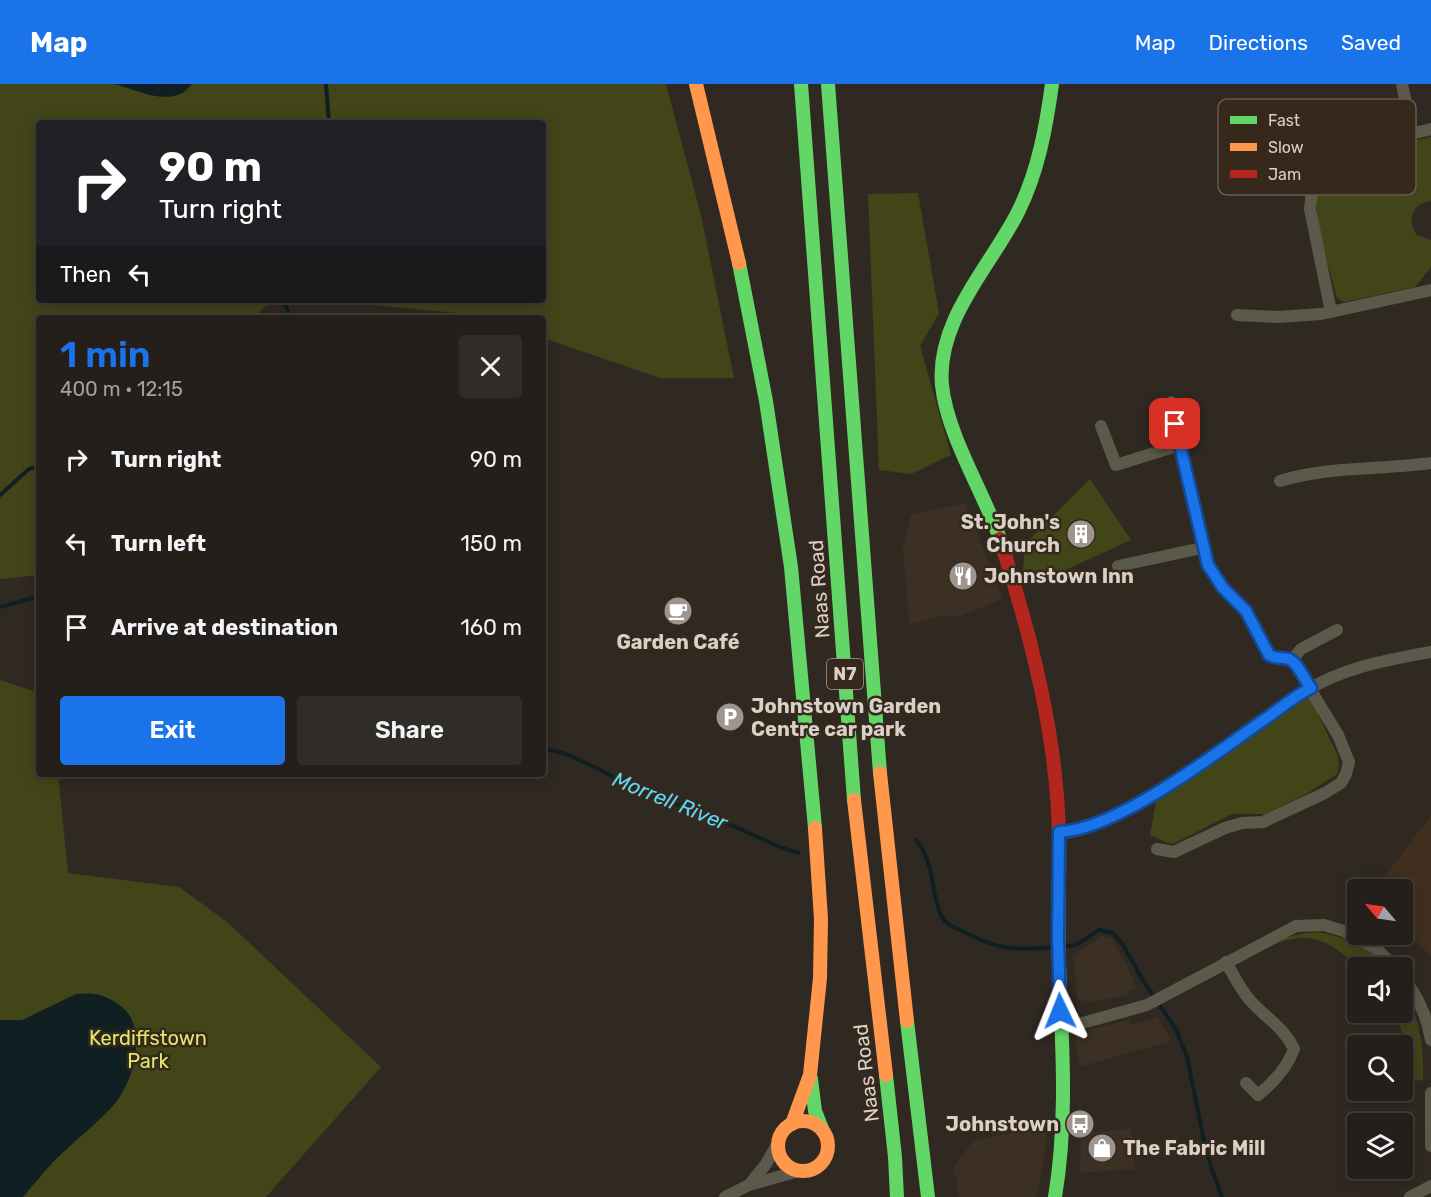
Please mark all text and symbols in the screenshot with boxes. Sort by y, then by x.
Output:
text: Map [30,26,87,59]
text: Map [1135,30,1176,55]
text: Directions [1209,30,1308,55]
text: Saved [1341,30,1401,55]
legend [1218,99,1416,195]
text: Fast [1268,111,1300,130]
text: Slow [1268,138,1304,157]
text: 90 m [159,142,262,192]
icon: right [60,144,138,222]
text: Jam [1268,165,1301,184]
text: Turn right [159,193,282,225]
icon: left [123,258,156,291]
text: Then [60,261,111,288]
text: 1 min [60,333,151,376]
button: close [459,335,522,398]
text: 400 m · 12:15 [60,377,183,401]
pin [1149,398,1200,449]
icon: arrive [1158,407,1191,440]
icon: right [60,443,93,476]
text: Turn right [111,446,221,473]
text: 90 m [470,446,522,473]
place label: St. John's Church [961,510,1060,557]
building icon: St. John's Church [1065,518,1097,550]
icon: left [60,527,93,560]
text: Turn left [111,530,206,557]
text: 150 m [461,530,522,557]
street label: Naas Road [804,539,834,639]
restaurant icon: Johnstown Inn [947,560,979,592]
place label: Johnstown Inn [984,564,1134,588]
cafe icon: Garden Café [662,595,694,627]
icon: arrive [60,611,93,644]
text: Arrive at destination [111,614,338,641]
text: 160 m [460,614,522,641]
place label: Garden Café [616,630,740,654]
road number: N7 [827,659,863,689]
place label: Johnstown Garden Centre car park [751,694,941,741]
button: Exit [60,696,285,765]
button: Share [297,696,522,765]
parking icon: Johnstown Garden Centre car park [714,701,746,733]
water label: Morrell River [609,766,732,835]
north arrow [1347,879,1413,945]
map controls [1347,879,1413,1179]
button: sound [1347,957,1413,1023]
position arrow [1028,979,1092,1043]
street label: Naas Road [848,1023,884,1123]
park label: Kerdiffstown Park [89,1026,207,1073]
button: search [1347,1035,1413,1101]
bus stop icon: Johnstown [1064,1108,1096,1140]
place label: Johnstown [946,1112,1059,1136]
button: layers [1347,1113,1413,1179]
shop icon: The Fabric Mill [1086,1132,1118,1164]
place label: The Fabric Mill [1123,1136,1265,1160]

